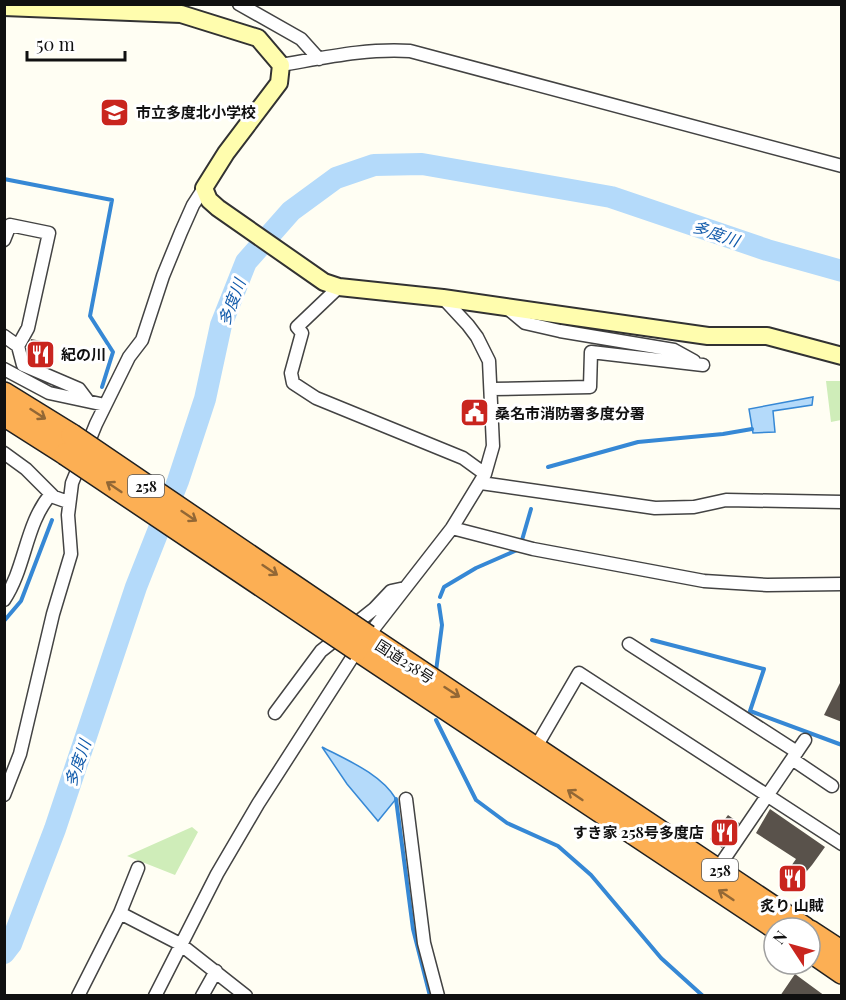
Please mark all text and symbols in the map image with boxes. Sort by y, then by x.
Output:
scale bar [27,24,124,62]
text: 50 m [36,32,75,56]
school or university icon: 市立多度北小学校 [99,96,131,128]
place label: 市立多度北小学校 [136,102,256,122]
water label: 多度川 [690,215,744,251]
water label: 多度川 [213,274,250,328]
restaurant icon: 紀の川 [24,338,56,370]
place label: 紀の川 [61,344,106,364]
public building icon: 桑名市消防署多度分署 [458,397,490,429]
place label: 桑名市消防署多度分署 [495,403,645,423]
one-way arrow [29,408,46,420]
road number: 258 [128,475,164,497]
one-way arrow [106,481,122,493]
one-way arrow [181,510,197,522]
one-way arrow [261,564,278,576]
street label: 国道258号 [372,635,438,687]
one-way arrow [443,686,460,698]
water label: 多度川 [59,735,95,789]
one-way arrow [567,789,584,801]
restaurant icon: すき家 258号多度店 [709,816,741,848]
place label: すき家 258号多度店 [572,822,704,842]
road number: 258 [702,859,738,881]
restaurant icon: 炙り 山賊 [776,862,808,894]
one-way arrow [718,889,735,901]
place label: 炙り 山賊 [760,895,824,915]
north arrow [762,916,822,976]
text: N [768,926,792,948]

